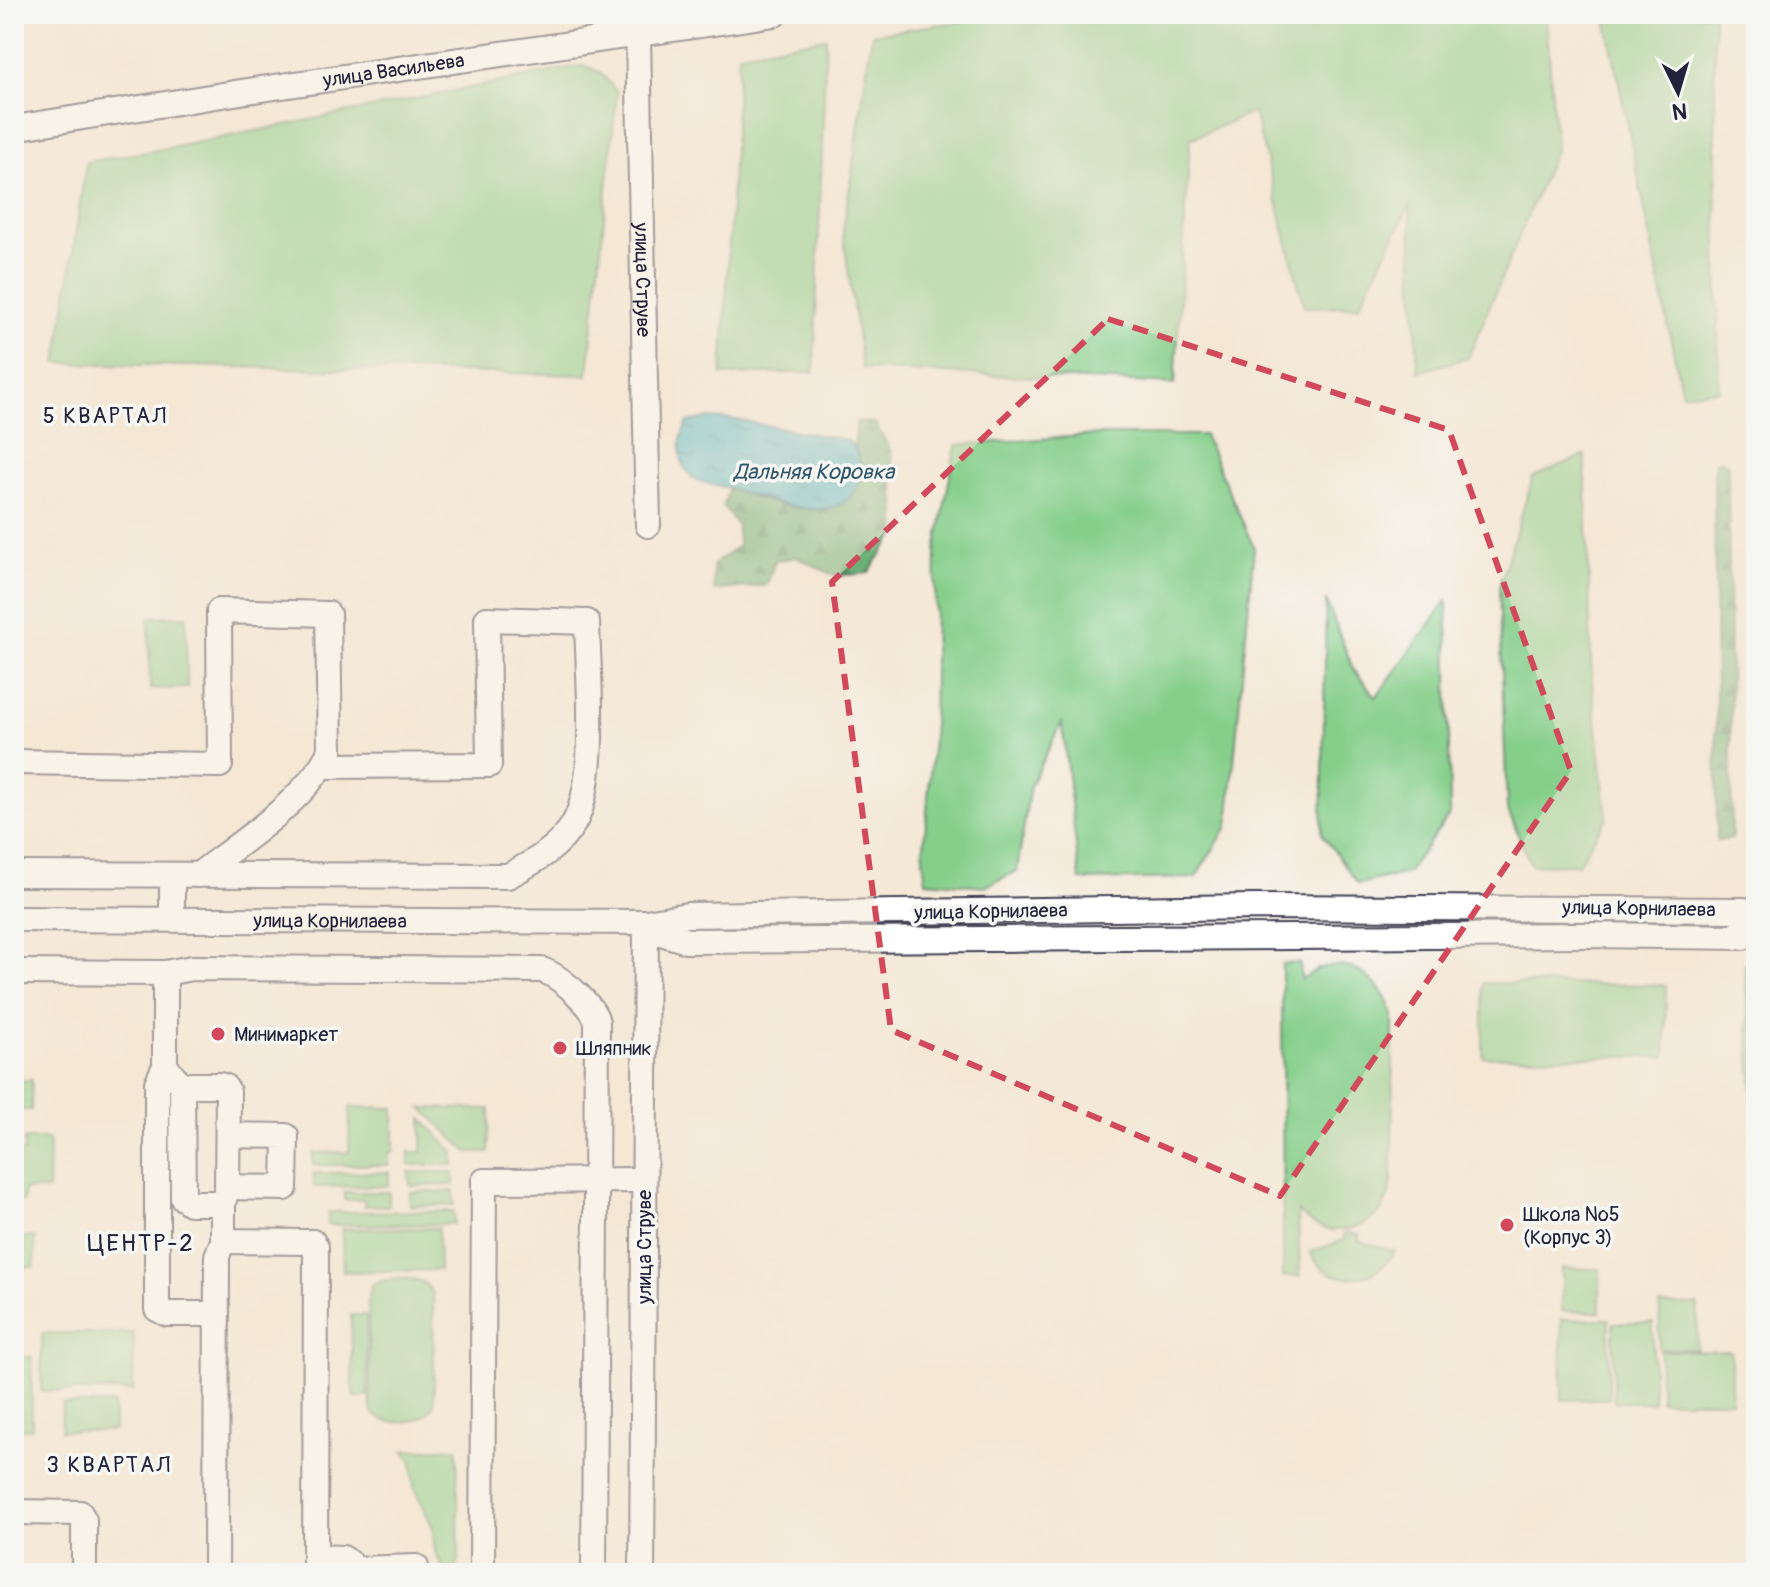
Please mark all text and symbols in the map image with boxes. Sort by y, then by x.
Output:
street label: улица Васильева [320,48,466,93]
north arrow [1638,52,1718,132]
text: N [1671,96,1688,126]
street label: улица Струве [629,221,656,337]
district label: 5 КВАРТАЛ [43,402,167,430]
water label: Дальняя Коровка [733,458,896,486]
street label: улица Корнилаева [1561,895,1716,922]
street label: улица Корнилаева [913,898,1068,925]
street label: улица Корнилаева [252,908,407,934]
place label: Минимаркет [234,1022,338,1047]
marker: Минимаркет [209,1025,227,1043]
place label: Шляпник [576,1036,652,1061]
marker: Шляпник [551,1039,569,1057]
street label: улица Струве [632,1190,657,1305]
place label: Школа №5 (Корпус 3) [1523,1202,1620,1250]
marker: Школа №5 (Корпус 3) [1498,1216,1516,1234]
district label: ЦЕНТР-2 [87,1229,195,1258]
district label: 3 КВАРТАЛ [46,1451,172,1479]

